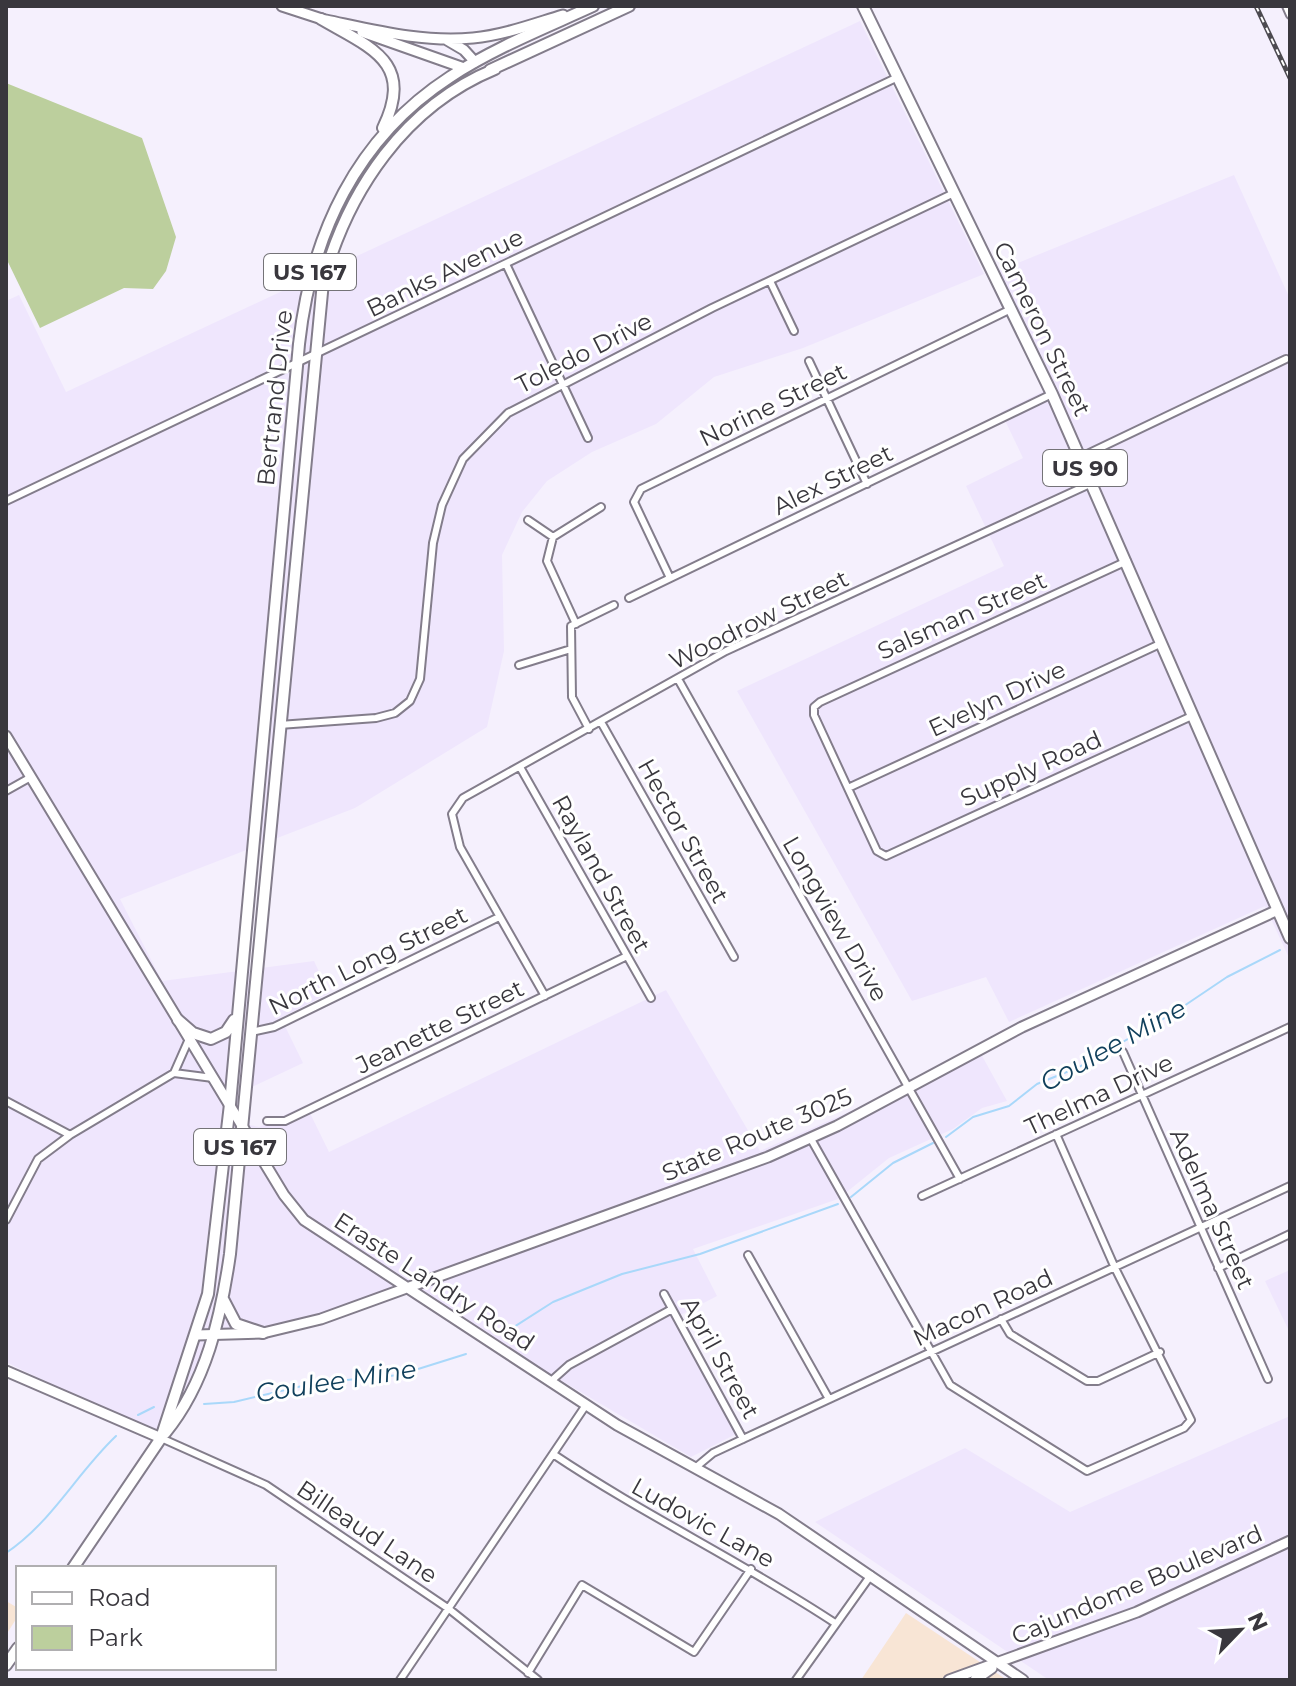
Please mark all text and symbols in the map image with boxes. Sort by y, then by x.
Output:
street label: Banks Avenue [362,222,528,323]
street label: Cameron Street [988,237,1097,421]
road number: US 167 [264,254,356,290]
street label: Toledo Drive [511,306,657,399]
street label: Bertrand Drive [251,309,298,487]
street label: Norine Street [695,356,851,453]
street label: Alex Street [768,438,898,521]
road number: US 90 [1043,450,1127,486]
street label: Woodrow Street [664,564,853,675]
street label: Salsman Street [873,565,1051,666]
street label: Evelyn Drive [924,654,1070,743]
street label: Supply Road [956,724,1106,813]
street label: Hector Street [632,754,735,908]
street label: Rayland Street [546,790,657,958]
street label: Longview Drive [776,831,894,1006]
street label: North Long Street [264,900,472,1021]
street label: Jeanette Street [350,973,529,1080]
water label: Coulee Mine [1034,992,1192,1098]
street label: Thelma Drive [1020,1048,1177,1141]
street label: State Route 3025 [657,1081,856,1188]
street label: Adelma Street [1164,1124,1261,1294]
road number: US 167 [194,1129,286,1165]
street label: Eraste Landry Road [329,1206,540,1357]
street label: Macon Road [908,1263,1057,1353]
street label: April Street [675,1292,766,1424]
water label: Coulee Mine [253,1353,419,1409]
street label: Ludovic Lane [627,1471,780,1574]
street label: Billeaud Lane [291,1474,443,1589]
street label: Cajundome Boulevard [1007,1518,1267,1651]
legend [16,1566,276,1670]
text: Road [88,1583,151,1612]
north arrow [1200,1590,1280,1670]
text: N [1242,1608,1274,1636]
text: Park [88,1623,143,1652]

